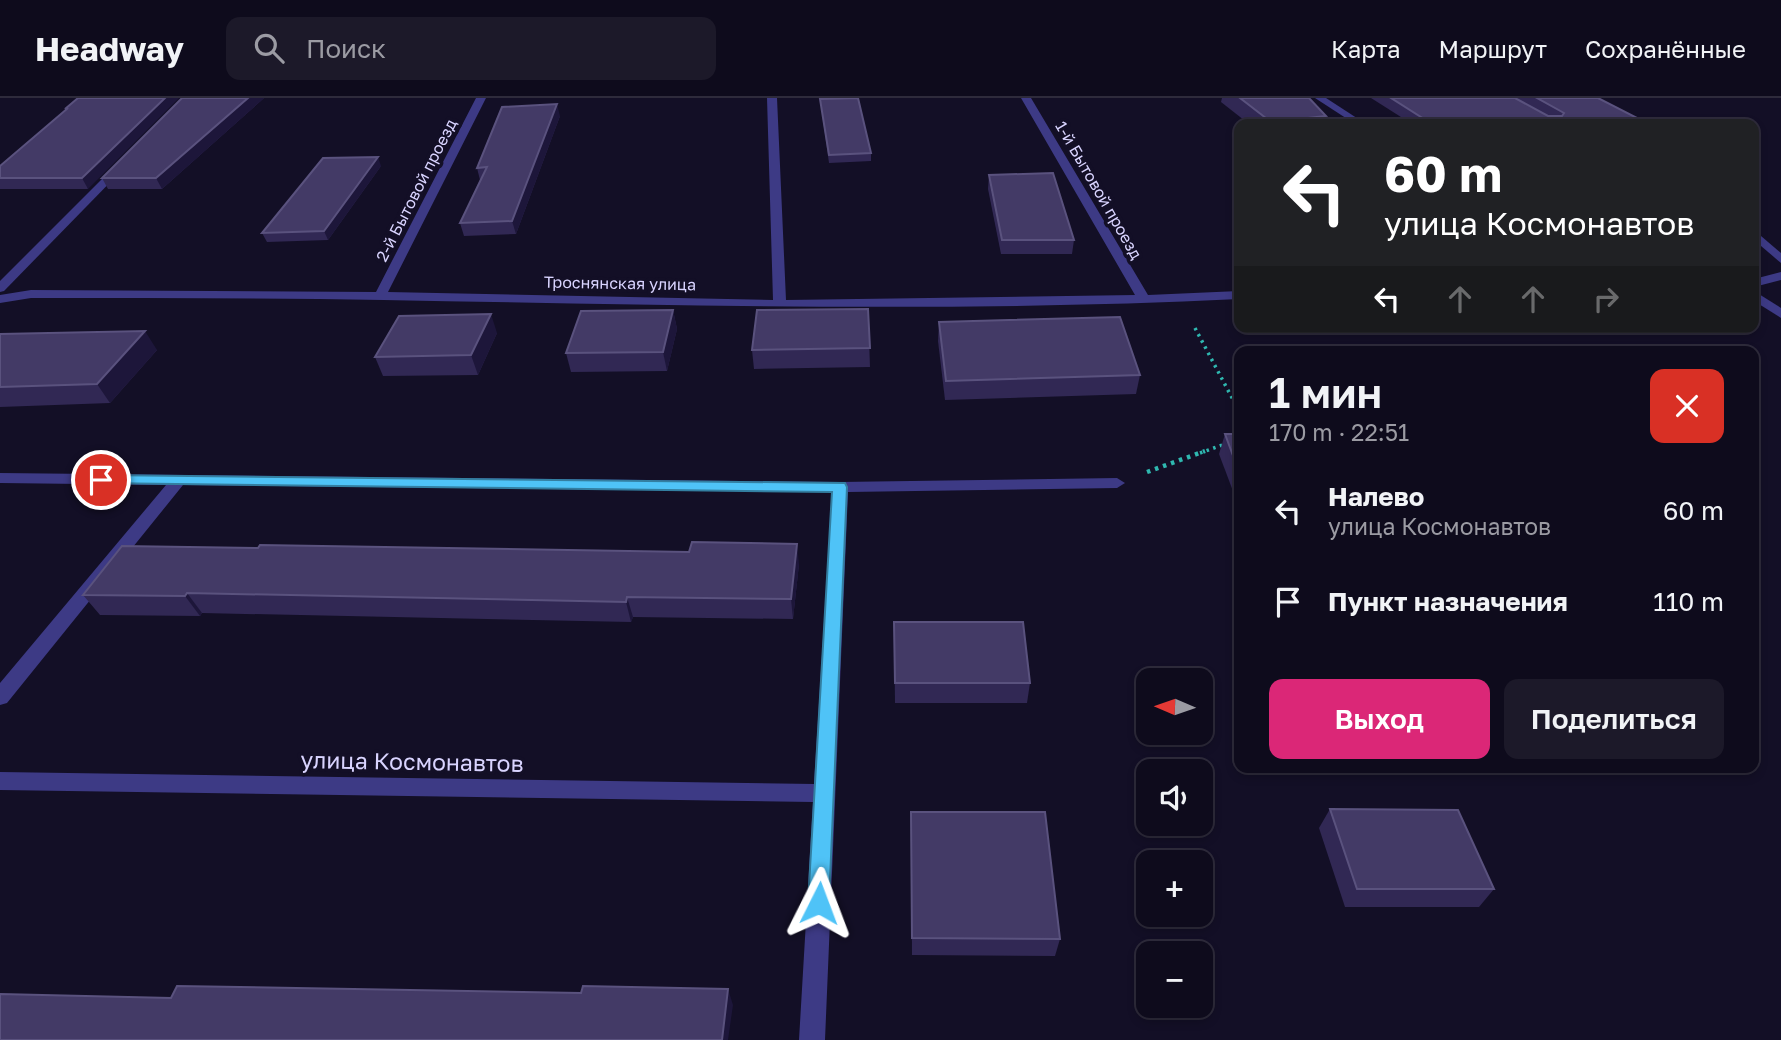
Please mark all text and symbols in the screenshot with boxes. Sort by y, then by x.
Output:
search box [226,17,716,80]
text: Headway [35,29,184,68]
icon: search [250,29,288,67]
text: Поиск [306,33,386,64]
text: Карта [1331,34,1401,63]
text: Маршрут [1439,34,1547,63]
text: Сохранённые [1585,34,1746,63]
street label: 2-й Бытовой проезд [371,115,461,265]
street label: 1-й Бытовой проезд [1051,117,1147,263]
text: 60 m [1384,144,1502,203]
icon: left [1269,147,1360,238]
text: улица Космонавтов [1384,204,1694,242]
street label: Троснянская улица [544,272,696,294]
icon: left [1368,280,1406,318]
icon: ahead [1441,280,1479,318]
icon: ahead [1514,280,1552,318]
icon: right [1587,280,1625,318]
text: 1 мин [1269,367,1382,417]
button: close [1650,369,1724,443]
text: 170 m · 22:51 [1269,418,1409,446]
pin [71,450,131,510]
icon: arrive [82,461,120,499]
text: Налево [1328,481,1424,512]
icon: left [1269,492,1307,530]
text: 60 m [1663,495,1724,526]
text: улица Космонавтов [1328,512,1551,540]
icon: arrive [1269,583,1307,621]
text: Пункт назначения [1328,586,1568,617]
text: 110 m [1653,586,1724,617]
north arrow [1136,668,1213,746]
map controls [1136,668,1213,1018]
button: Выход [1269,679,1490,759]
button: Поделиться [1504,679,1724,759]
street label: улица Космонавтов [300,745,524,777]
button: sound [1136,759,1213,836]
button: + [1136,850,1213,927]
position arrow [782,866,856,940]
button: − [1136,941,1213,1018]

